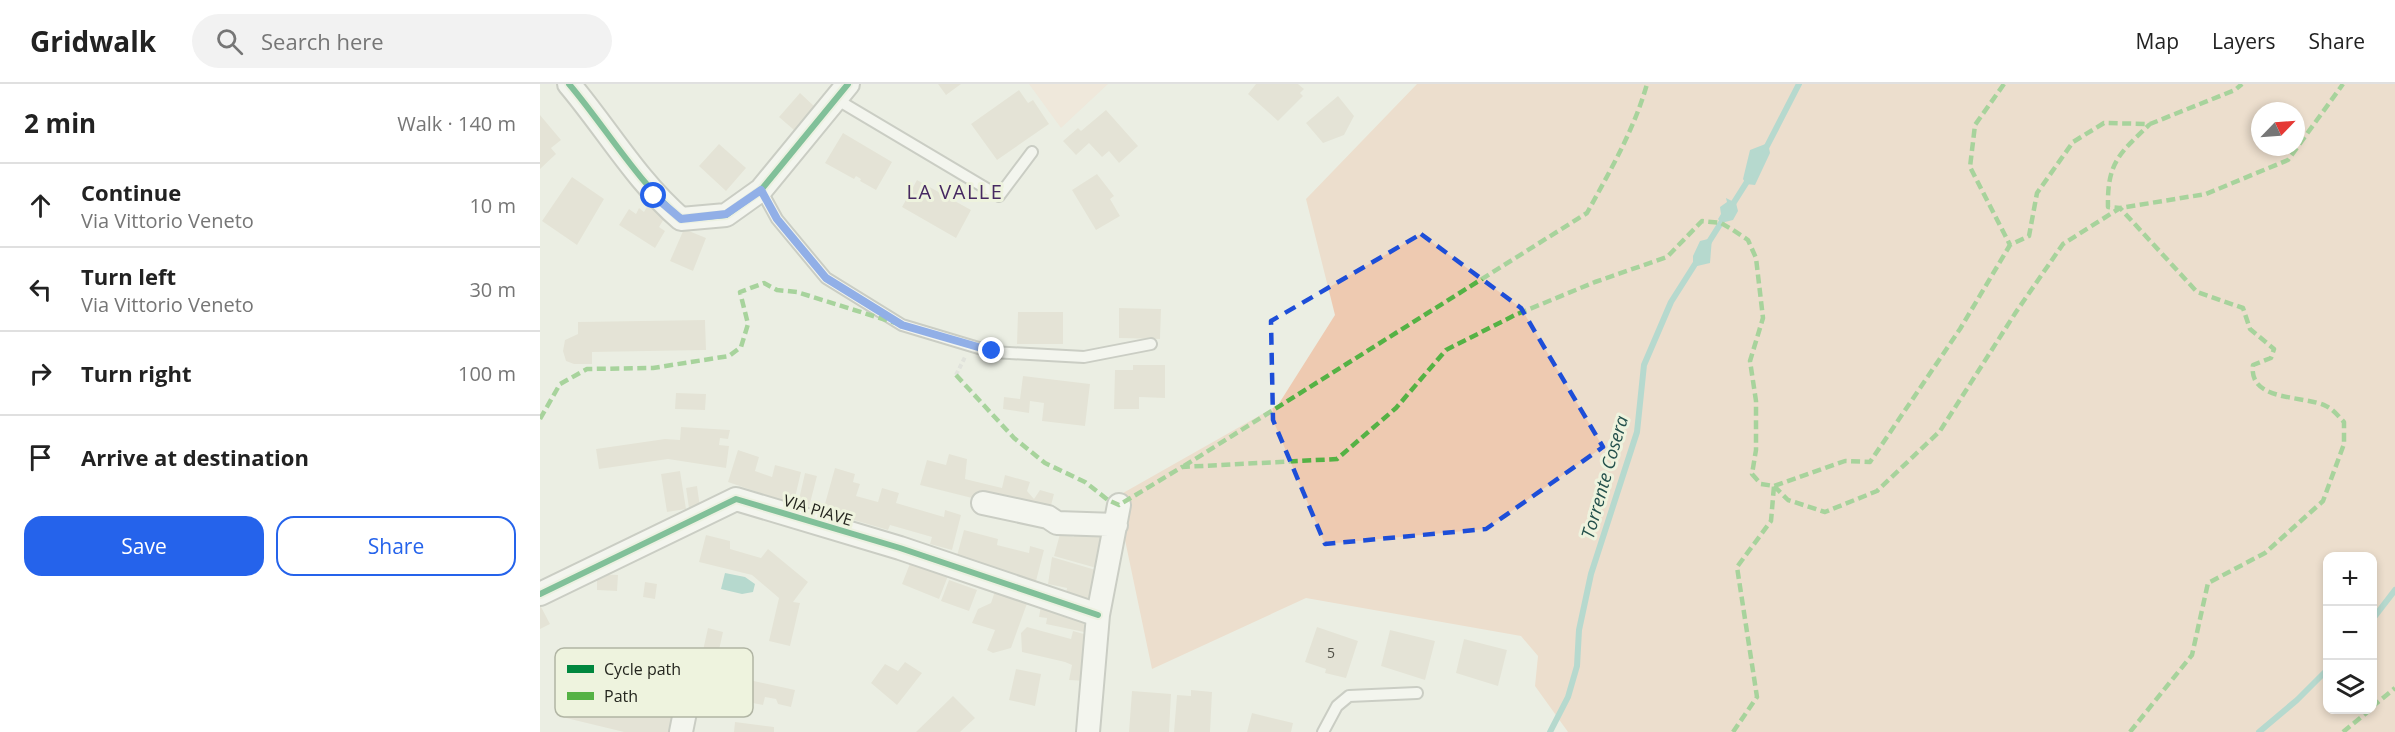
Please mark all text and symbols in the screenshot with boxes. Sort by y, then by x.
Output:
search box [192,14,612,68]
text: Gridwalk [30,22,156,60]
icon: search [213,25,246,58]
text: Search here [261,26,384,56]
text: Map [2136,27,2179,55]
text: Layers [2212,27,2276,55]
text: Share [2309,27,2365,55]
north arrow [2251,102,2305,156]
text: 2 min [24,105,96,141]
text: Walk · 140 m [397,110,516,137]
text: Continue [81,177,181,207]
district label: LA VALLE [907,178,1003,205]
route start [640,182,666,208]
icon: ahead [24,189,57,222]
text: 10 m [469,192,516,219]
text: Via Vittorio Veneto [81,207,254,234]
text: Turn left [81,261,176,291]
icon: left [24,273,57,306]
text: 30 m [469,276,516,303]
text: Via Vittorio Veneto [81,291,254,318]
route end [978,337,1004,363]
icon: right [24,357,57,390]
text: Turn right [81,358,192,388]
text: 100 m [458,360,516,387]
water label: Torrente Cosera [1575,413,1633,541]
icon: arrive [24,441,57,474]
text: Arrive at destination [81,442,309,472]
street label: VIA PIAVE [781,489,855,531]
button: Save [24,516,264,576]
button: Share [276,516,516,576]
map controls [2323,552,2377,714]
button: + [2323,552,2377,606]
button: − [2323,606,2377,660]
house number: 5 [1327,643,1335,662]
legend [555,648,753,717]
text: Cycle path [604,658,681,680]
button: layers [2323,660,2377,714]
text: Path [604,685,638,707]

